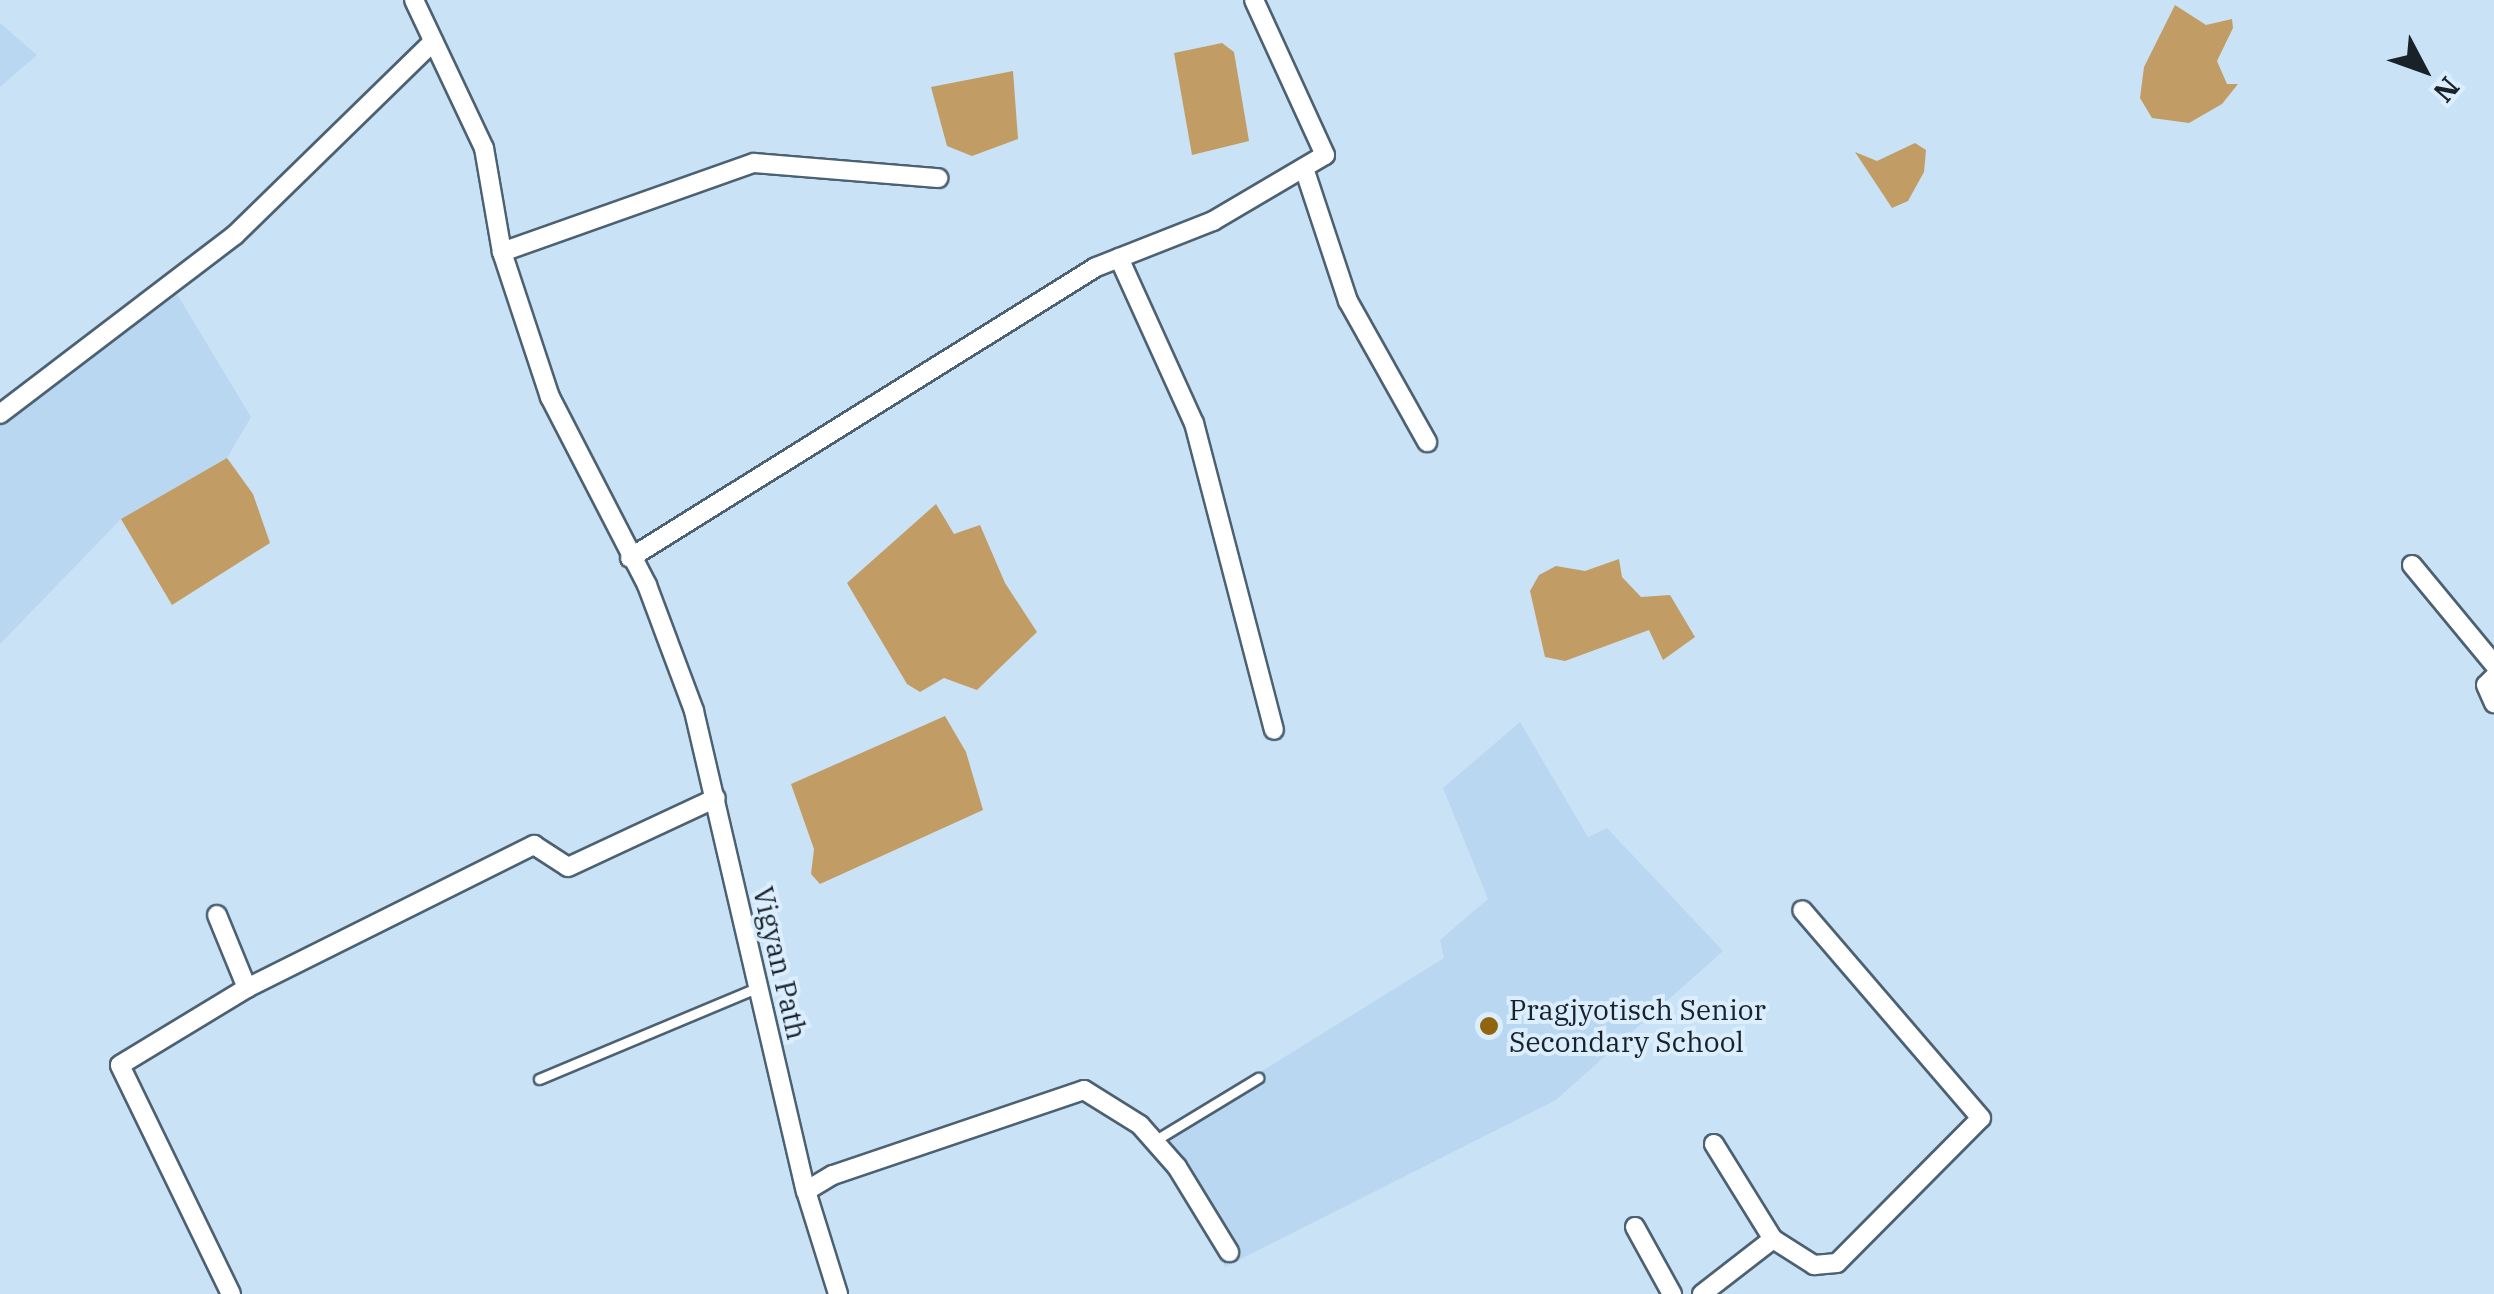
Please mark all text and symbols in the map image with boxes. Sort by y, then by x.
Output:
north arrow [2374,20,2474,120]
text: N [2426,70,2468,111]
street label: Vigyan Path [746,883,814,1043]
place label: Pragjyotisch Senior Secondary School [1509,993,1766,1059]
marker: Pragjyotisch Senior Secondary School [1478,1015,1500,1037]

